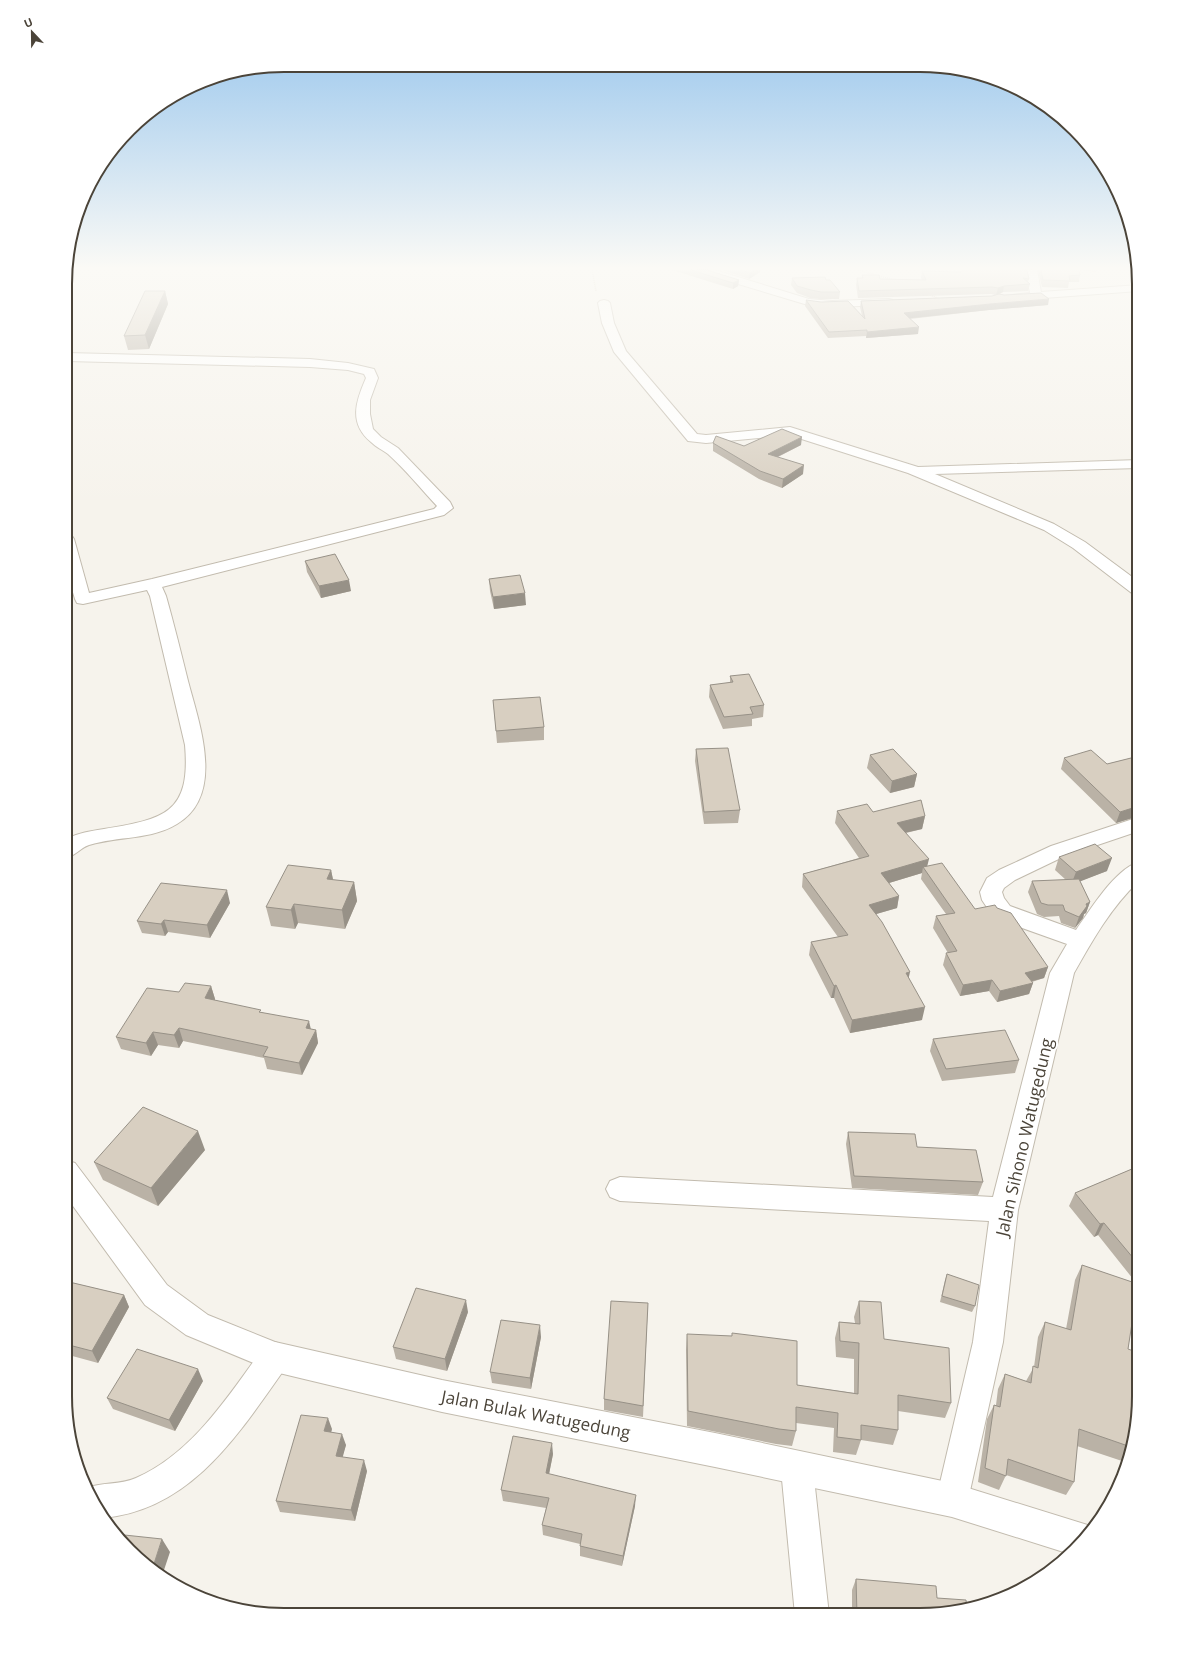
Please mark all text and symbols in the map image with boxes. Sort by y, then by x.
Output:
north arrow [12,12,52,52]
text: U [21,14,35,31]
street label: Jalan Sihono Watugedung [990,1036,1058,1240]
street label: Jalan Bulak Watugedung [438,1384,632,1444]

